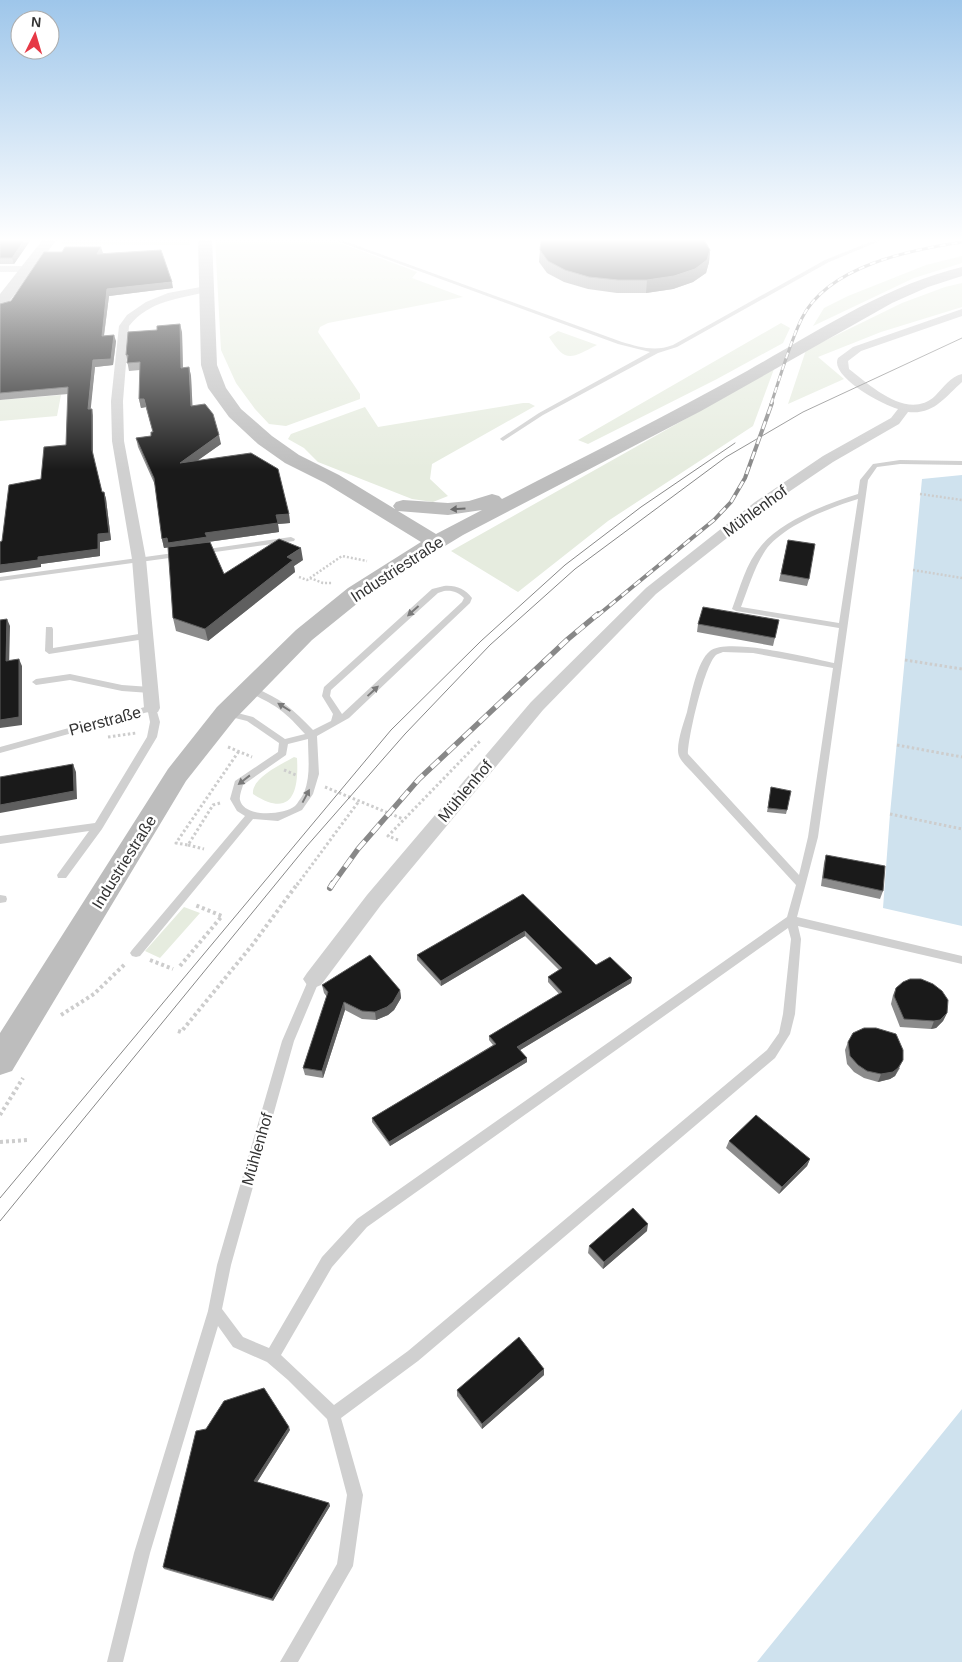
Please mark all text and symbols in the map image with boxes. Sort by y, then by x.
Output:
north arrow [10,10,60,60]
text: N [30,14,42,30]
street label: Mühlenhof [720,482,791,540]
one-way arrow [450,505,466,513]
street label: Industriestraße [348,533,446,605]
one-way arrow [407,605,419,617]
one-way arrow [366,685,378,697]
one-way arrow [277,702,290,712]
street label: Pierstraße [67,703,143,739]
street label: Mühlenhof [434,756,496,825]
one-way arrow [238,775,251,785]
one-way arrow [302,788,310,803]
street label: Industriestraße [89,812,160,912]
street label: Mühlenhof [239,1110,276,1187]

